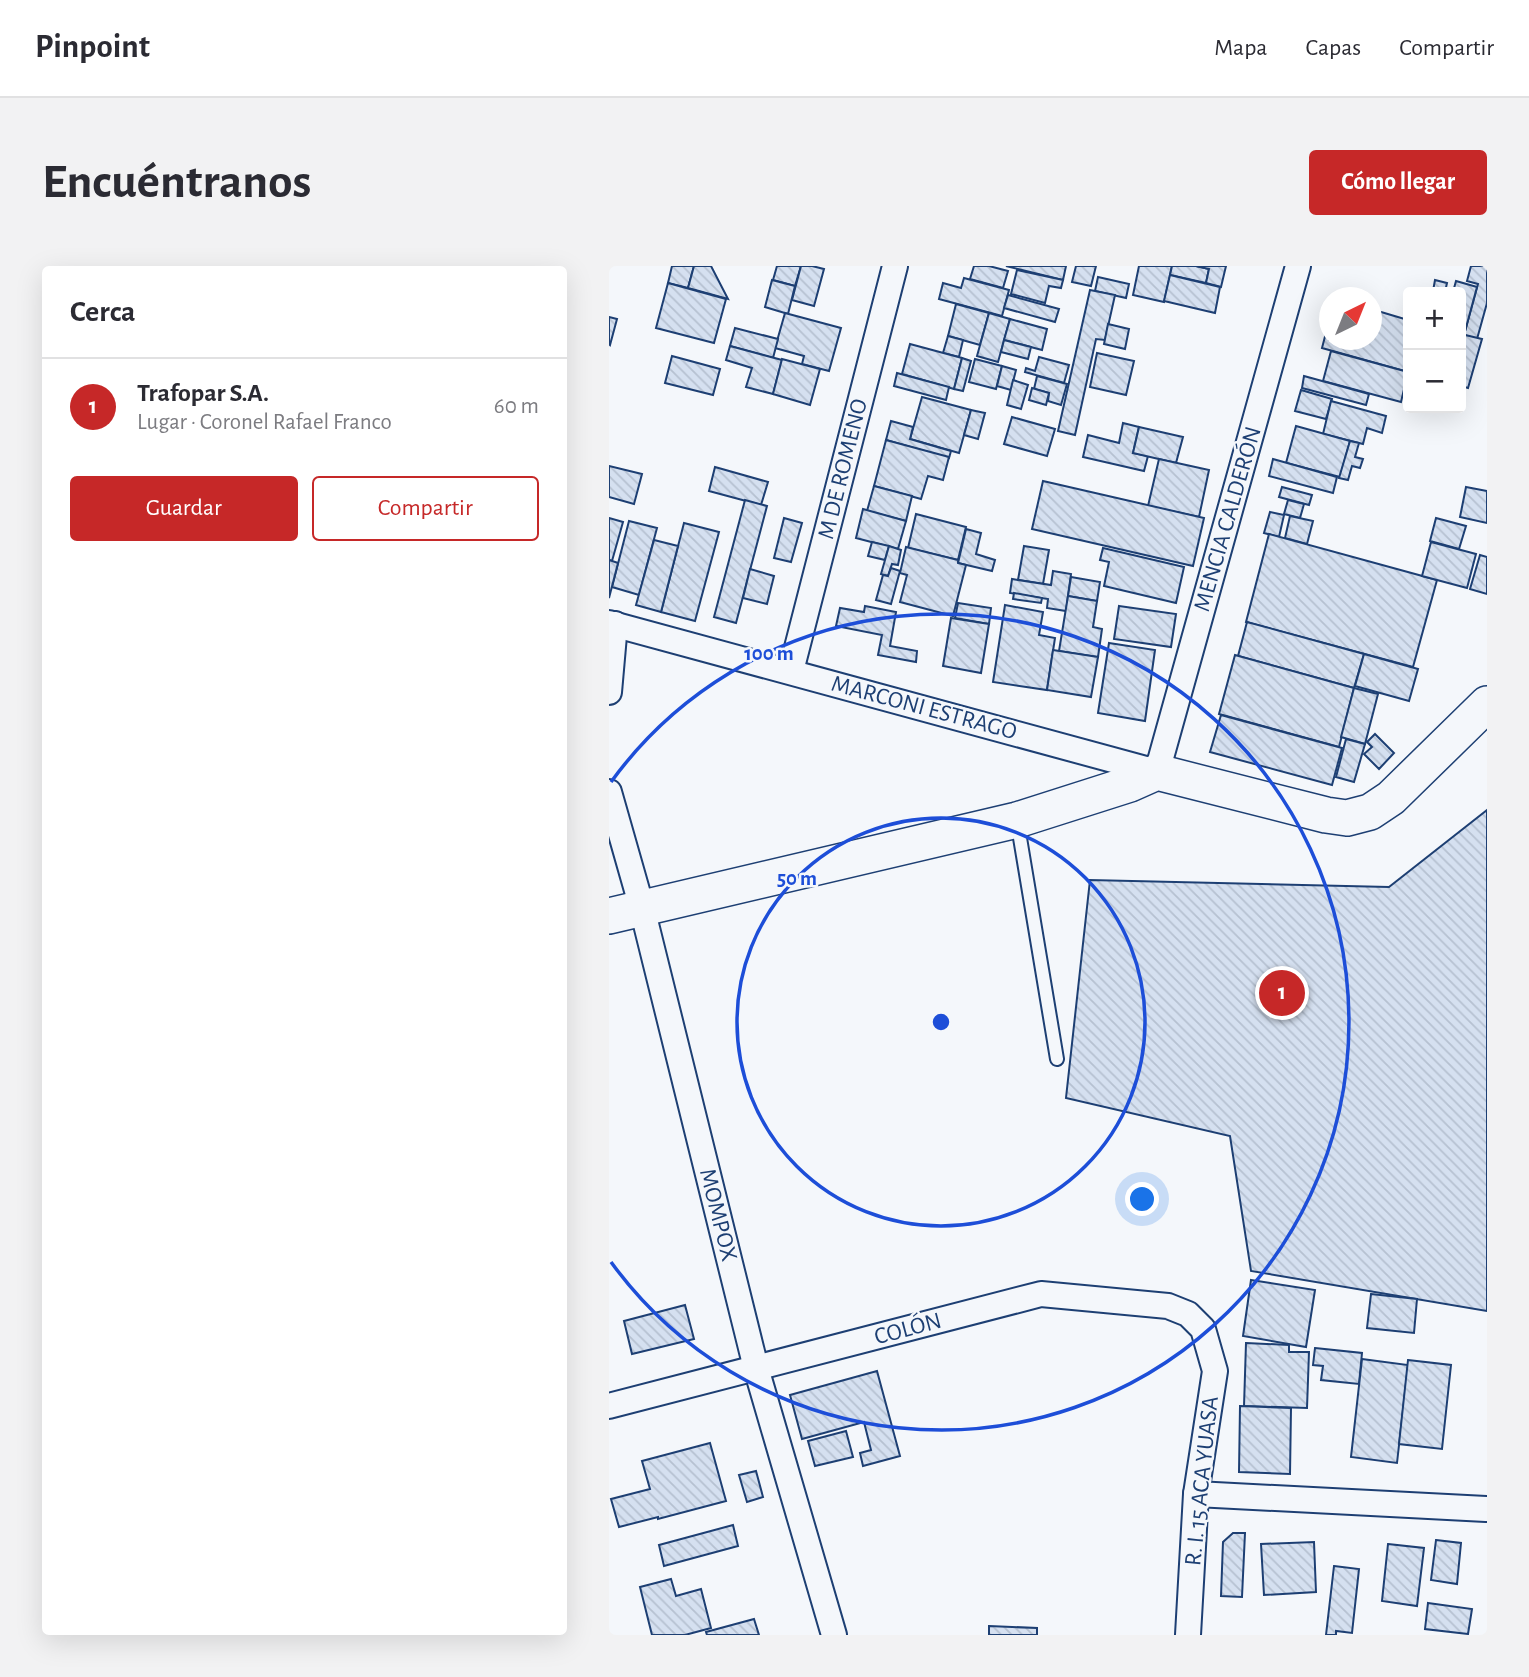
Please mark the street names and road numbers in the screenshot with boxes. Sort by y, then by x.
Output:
street label: M DE ROMENO [814,396,872,542]
street label: MENCIA CALDERÓN [1188,423,1266,614]
street label: MARCONI ESTRAGO [829,672,1019,744]
street label: MOMPOX [695,1166,741,1264]
street label: COLÓN [871,1307,944,1349]
street label: R. I. 15 ACA YUASA [1181,1395,1223,1567]

